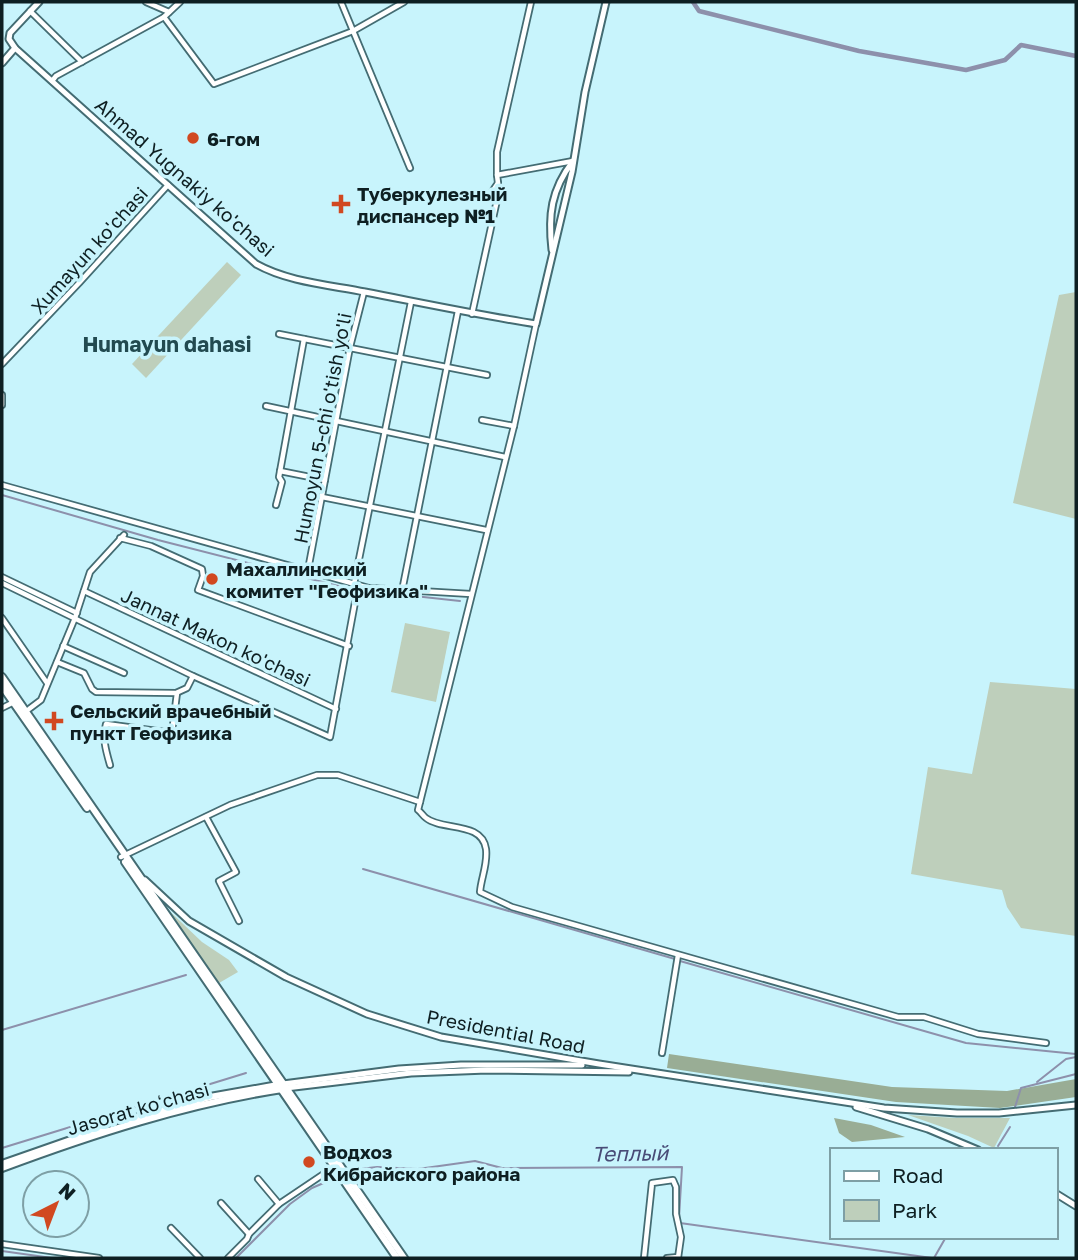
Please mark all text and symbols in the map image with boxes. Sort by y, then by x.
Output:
street label: Ahmad Yugnakiy ko'chasi [91,93,279,261]
place label: 6-гом [207,127,260,150]
marker: 6-гом [185,130,201,146]
street label: Xumayun ko'chasi [26,182,152,318]
place label: Туберкулезный диспансер №1 [357,182,507,227]
marker: Туберкулезный диспансер №1 [331,194,351,214]
street label: Humoyun 5-chi o'tish yo'li [288,311,356,545]
district label: Humayun dahasi [82,331,252,357]
place label: Махаллинский комитет "Геофизика" [226,557,428,602]
marker: Махаллинский комитет "Геофизика" [204,571,220,587]
street label: Jannat Makon ko'chasi [118,583,314,691]
place label: Сельский врачебный пункт Геофизика [70,699,271,744]
marker: Сельский врачебный пункт Геофизика [44,711,64,731]
street label: Presidential Road [425,1004,587,1058]
street label: Jasorat koʻchasi [64,1077,212,1139]
water label: Теплый [592,1139,670,1167]
place label: Водхоз Кибрайского района [323,1140,520,1185]
legend [830,1148,1057,1239]
marker: Водхоз Кибрайского района [301,1154,317,1170]
text: Road [892,1162,943,1188]
north arrow [21,1169,91,1239]
text: N [55,1178,81,1204]
text: Park [892,1197,938,1223]

